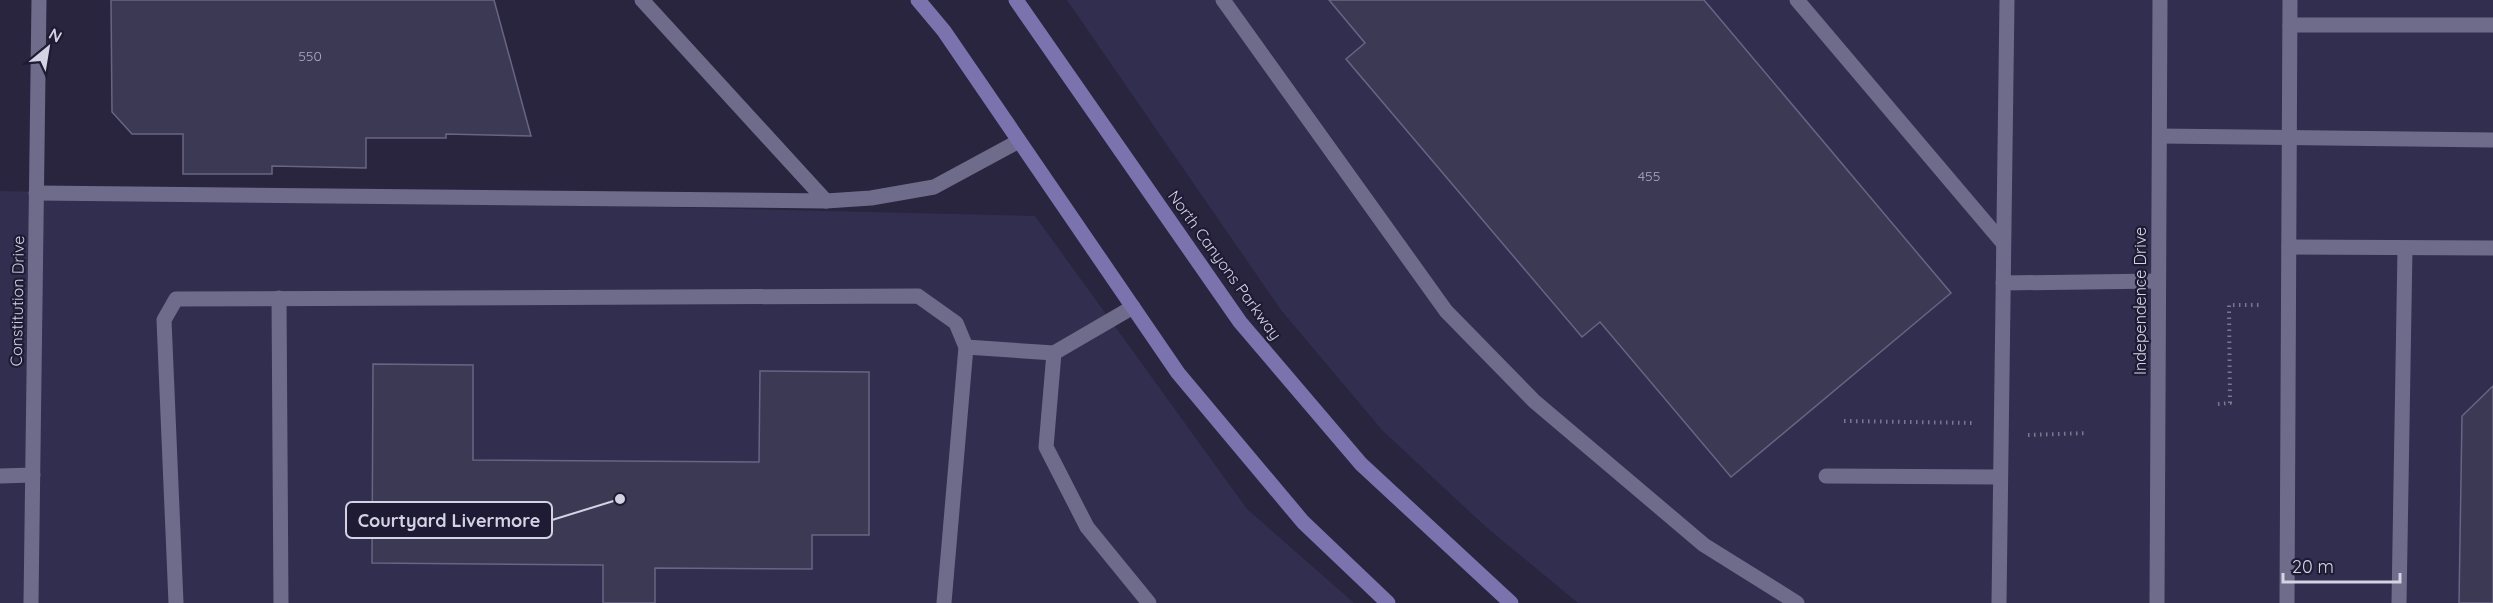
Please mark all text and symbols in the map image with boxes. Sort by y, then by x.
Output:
north arrow [18,18,78,78]
text: N [45,23,66,47]
house number: 550 [298,47,322,65]
house number: 455 [1638,167,1660,185]
street label: North Canyons Parkway [1164,186,1286,344]
street label: Independence Drive [2130,227,2150,375]
street label: Constitution Drive [6,235,28,367]
callout: Courtyard Livermore [346,502,552,538]
text: Courtyard Livermore [358,509,540,532]
scale bar [2283,546,2400,584]
text: 20 m [2292,555,2334,578]

